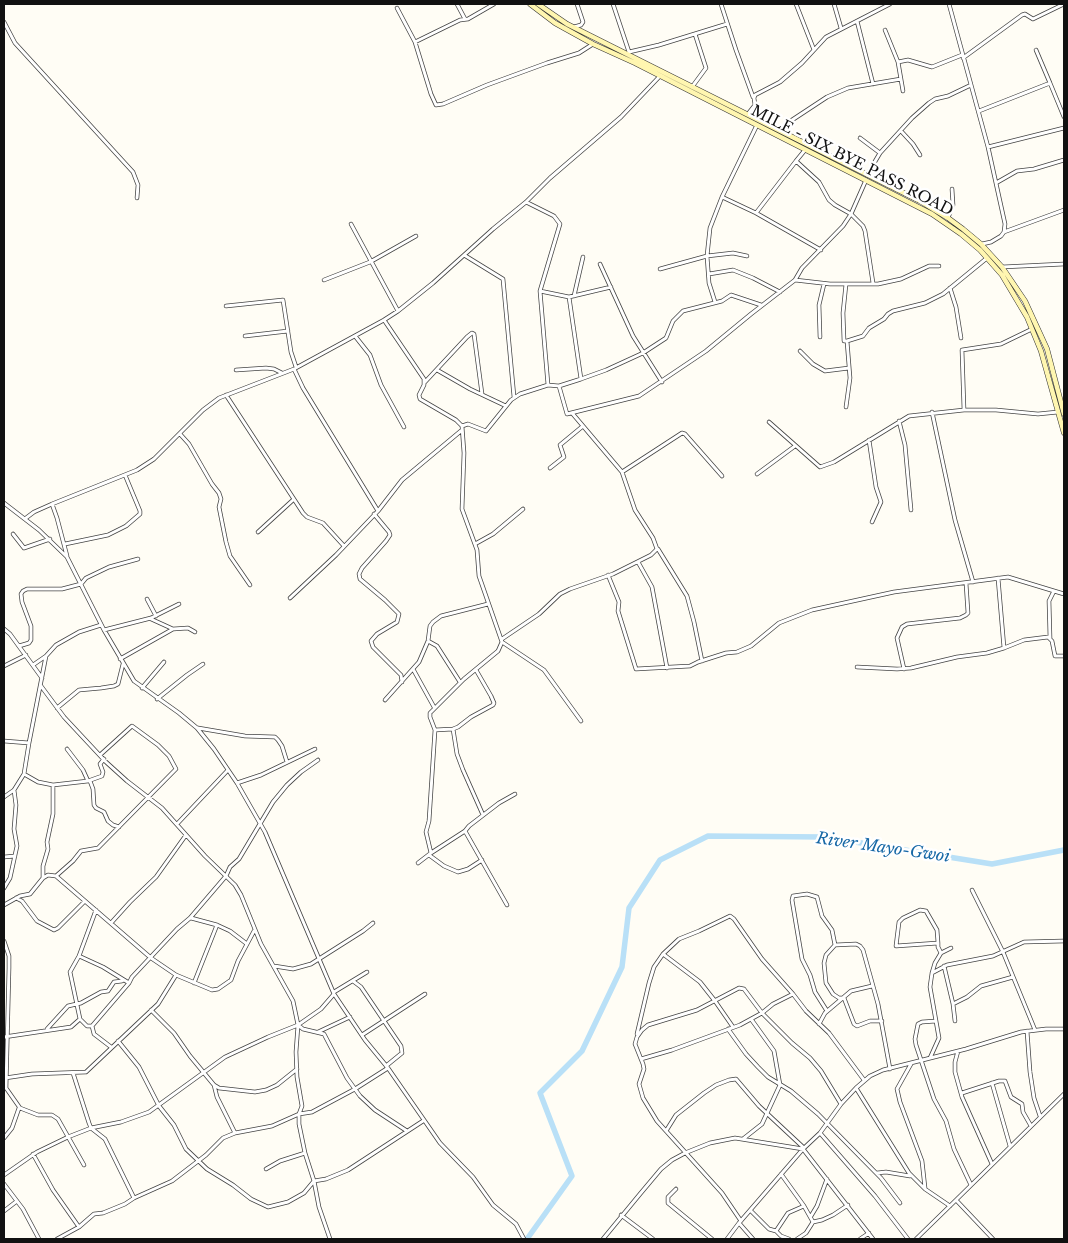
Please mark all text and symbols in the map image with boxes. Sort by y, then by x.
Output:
street label: MILE - SIX BYE PASS ROAD [748,102,956,220]
water label: River Mayo-Gwoi [815,829,951,867]

